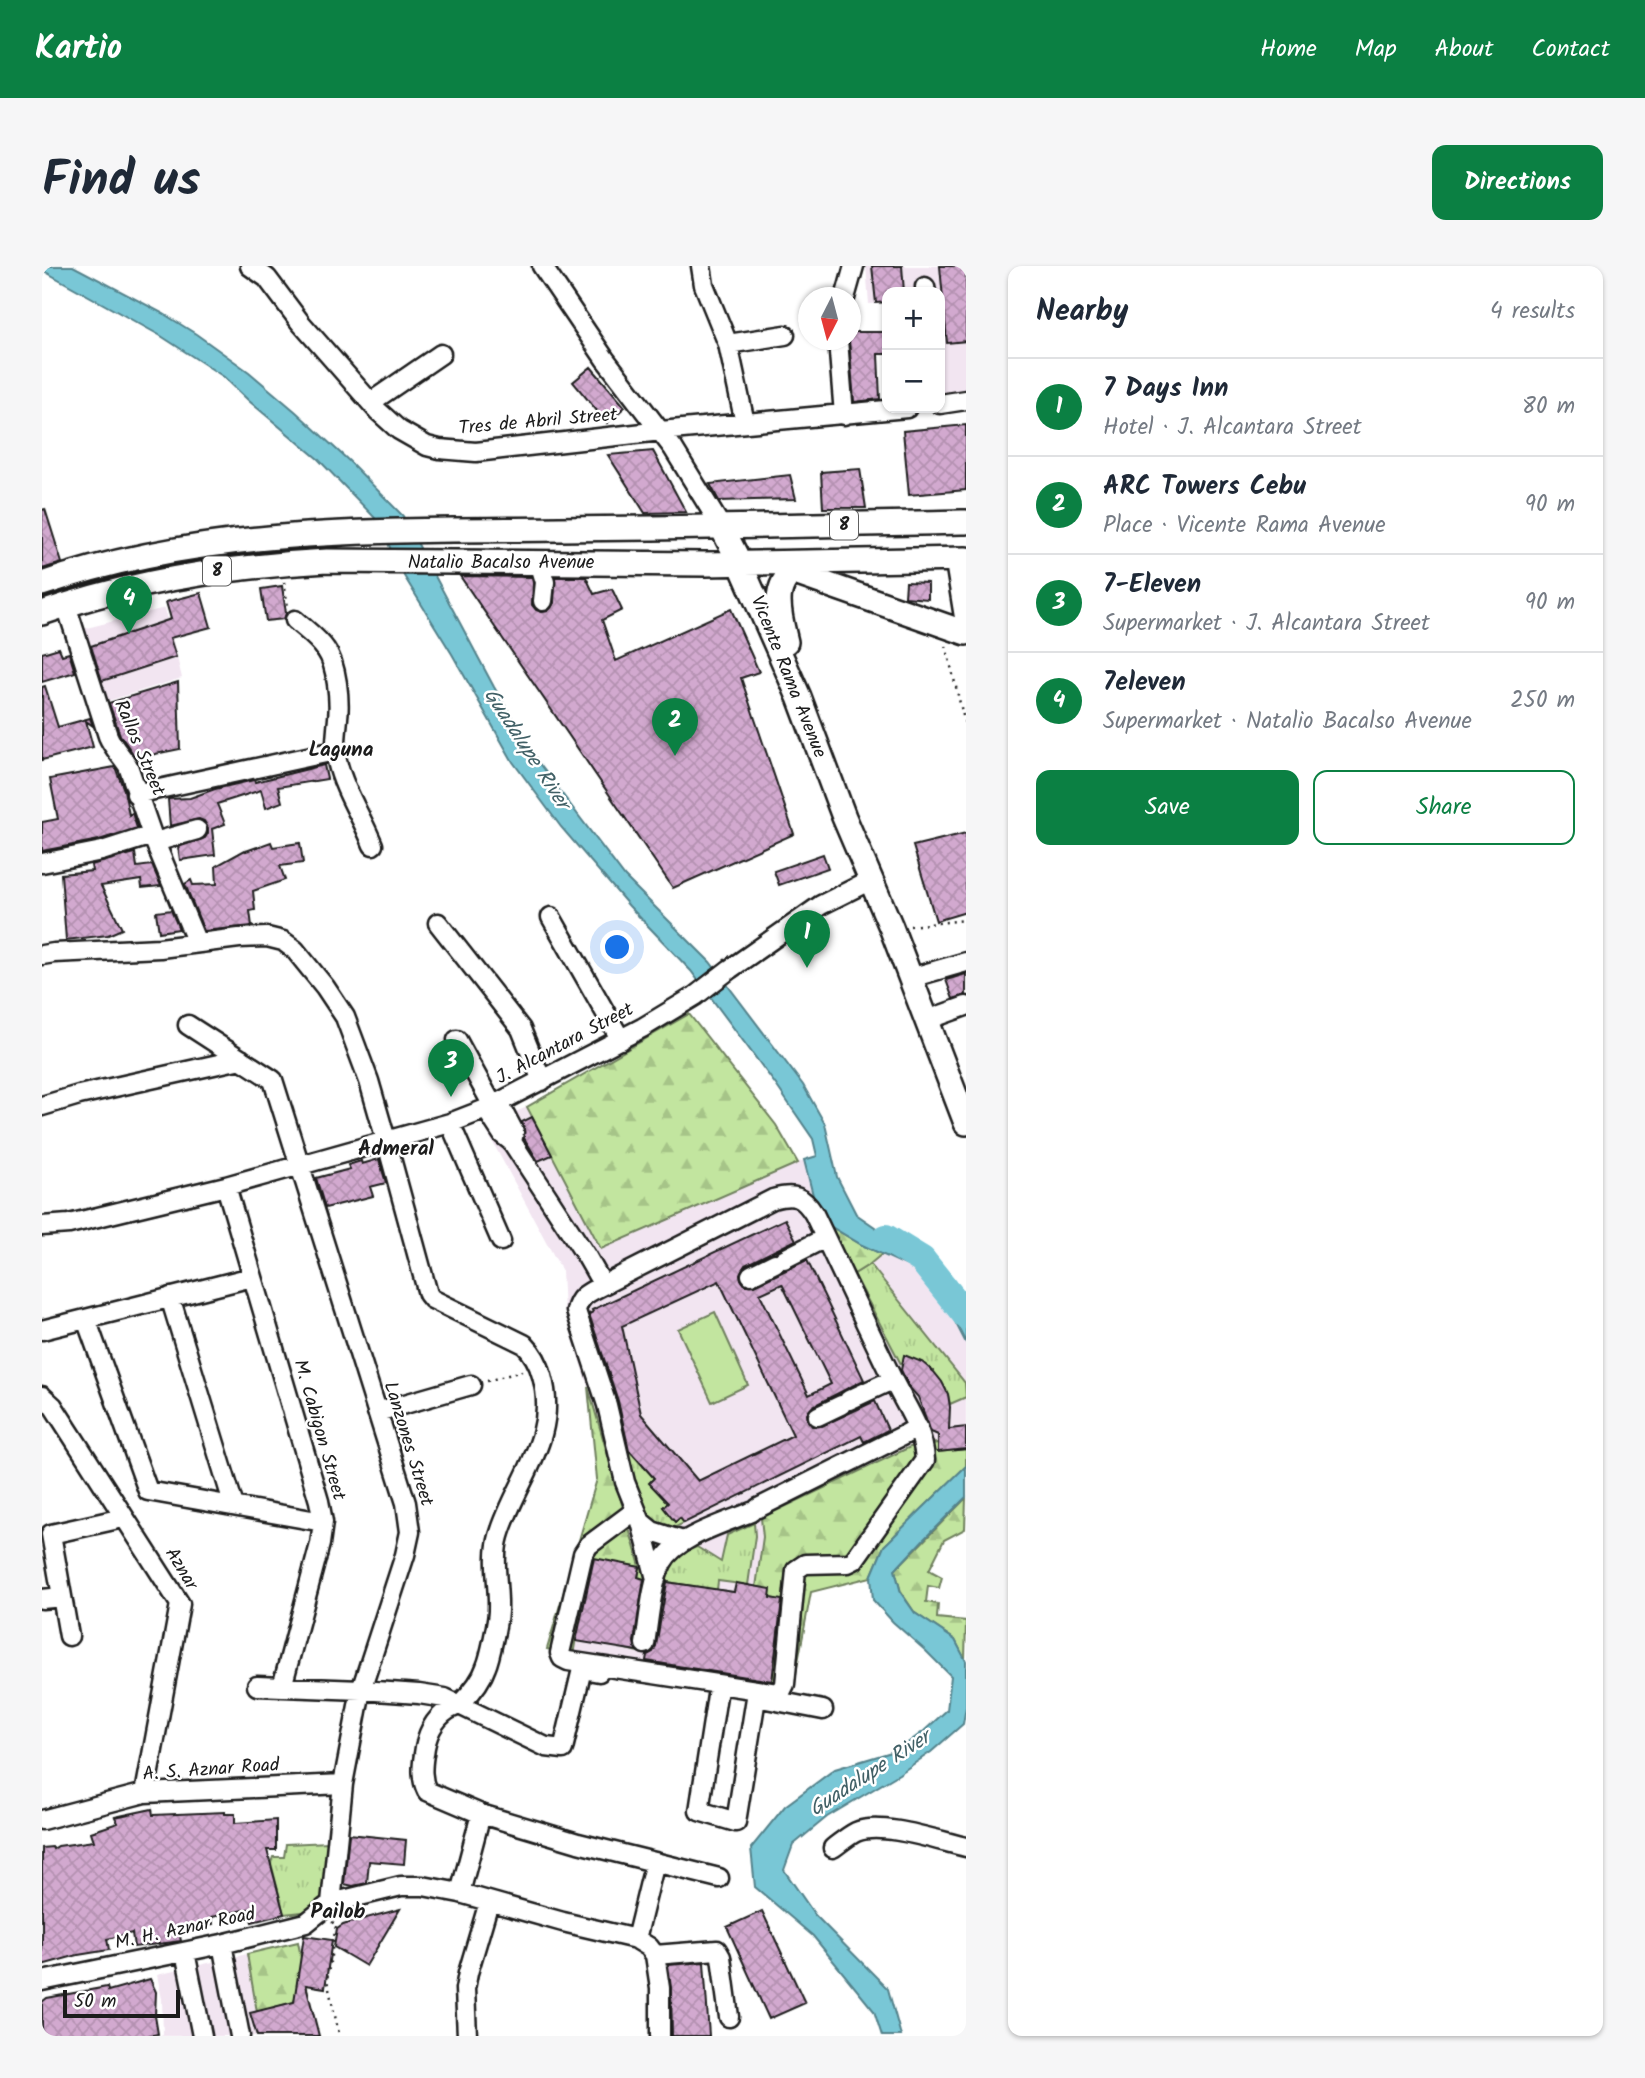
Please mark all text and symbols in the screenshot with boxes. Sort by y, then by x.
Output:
text: Kartio [35,23,122,76]
text: Home [1260,30,1317,69]
text: Map [1355,30,1397,69]
text: About [1435,30,1493,69]
text: Contact [1531,30,1610,69]
text: Find us [42,143,200,221]
button: Directions [1432,145,1603,220]
north arrow [798,287,861,350]
map controls [882,287,945,413]
button: + [882,287,945,350]
text: Nearby [1036,288,1128,336]
text: 4 results [1490,294,1575,330]
button: − [882,350,945,413]
text: 7 Days Inn [1103,368,1228,410]
text: 1 [1056,389,1062,425]
text: 80 m [1522,389,1575,425]
street label: Tres de Abril Street [457,400,619,444]
text: Hotel · J. Alcantara Street [1103,410,1362,446]
text: ARC Towers Cebu [1103,466,1306,508]
text: 2 [1052,487,1066,523]
text: 90 m [1525,487,1575,523]
text: Place · Vicente Rama Avenue [1103,508,1386,544]
road number: 8 [830,510,858,540]
street label: Natalio Bacalso Avenue [408,548,595,578]
road number: 8 [203,556,231,586]
text: 7-Eleven [1103,564,1201,606]
pin: 4 [106,576,152,634]
text: 3 [1053,585,1065,621]
text: 90 m [1525,585,1575,621]
street label: Vicente Rama Avenue [742,591,834,763]
text: Supermarket · J. Alcantara Street [1103,606,1430,642]
text: 7eleven [1103,662,1186,704]
water label: Guadalupe River [474,682,580,820]
text: 4 [1053,683,1065,719]
text: 250 m [1510,683,1575,719]
street label: Rallos Street [105,695,173,801]
pin: 2 [652,698,698,756]
text: Supermarket · Natalio Bacalso Avenue [1103,704,1472,740]
district label: Laguna [309,734,374,767]
button: Save [1036,770,1299,845]
button: Share [1313,770,1575,845]
pin: 1 [784,910,830,968]
your location [600,930,634,964]
street label: J. Alcantara Street [491,995,640,1093]
pin: 3 [428,1039,474,1097]
district label: Admeral [358,1133,434,1166]
street label: M. Cabigon Street [285,1356,354,1505]
street label: Lanzones Street [375,1378,441,1511]
street label: Aznar [156,1542,206,1598]
water label: Guadalupe River [803,1720,941,1826]
street label: A. S. Aznar Road [142,1750,281,1790]
district label: Pailob [311,1896,365,1929]
street label: M. H. Aznar Road [112,1899,259,1959]
scale bar [63,1987,180,2019]
text: 50 m [74,1987,116,2017]

